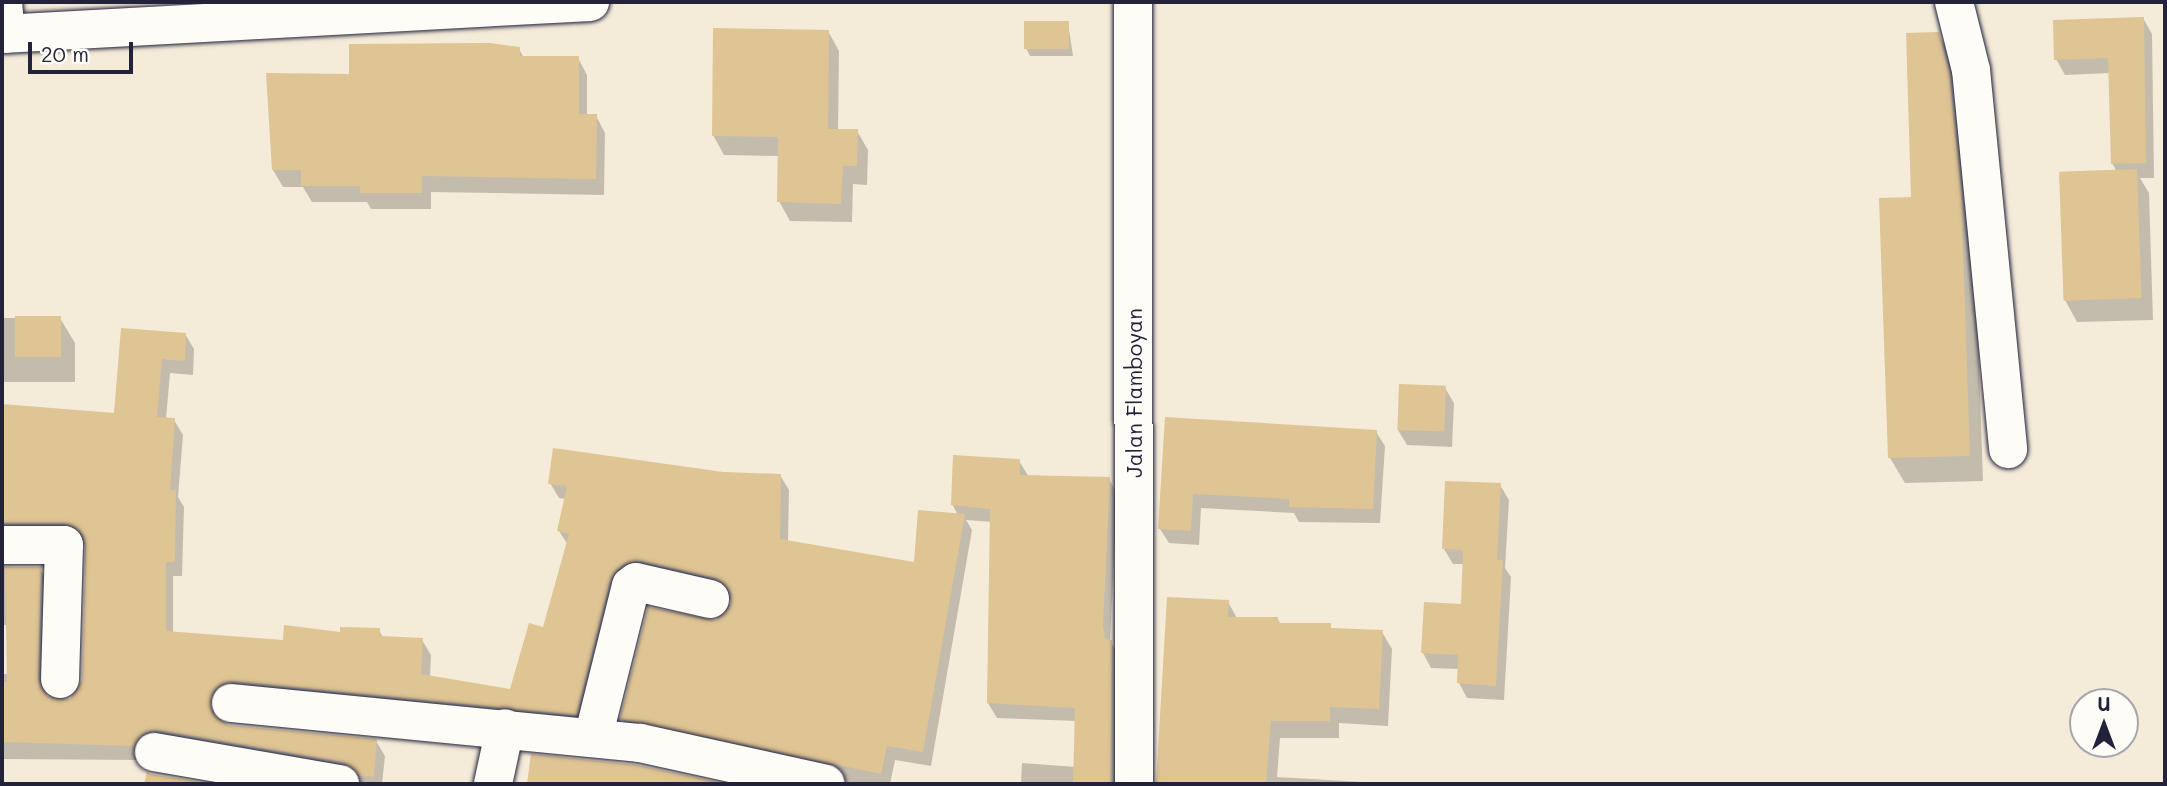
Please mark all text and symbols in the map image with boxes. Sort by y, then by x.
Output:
scale bar [32,28,136,72]
text: 20 m [41,40,89,67]
street label: Jalan Flamboyan [1121,308,1147,478]
north arrow [2069,688,2139,758]
text: U [2097,691,2111,716]

